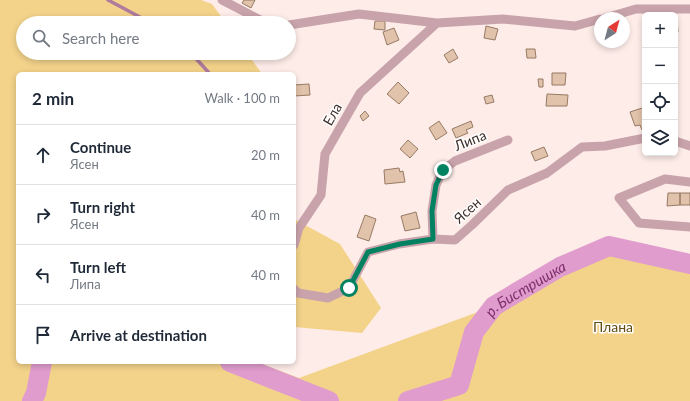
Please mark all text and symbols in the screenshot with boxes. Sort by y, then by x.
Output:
north arrow [594,12,630,48]
map controls [642,12,678,156]
button: + [642,12,678,48]
search box [16,16,296,60]
icon: search [30,27,52,49]
text: Search here [62,29,139,47]
button: − [642,48,678,84]
button: locate [642,84,678,120]
text: 2 min [32,88,74,109]
text: Walk · 100 m [204,90,280,106]
street label: Ела [319,100,345,128]
button: layers [642,120,678,156]
street label: Липа [451,126,488,154]
text: Continue [70,138,131,156]
icon: ahead [32,144,54,166]
text: 20 m [251,147,280,163]
text: Ясен [70,156,99,172]
route end [434,161,452,179]
street label: Ясен [449,193,484,227]
text: Turn right [70,198,135,216]
icon: right [32,204,54,226]
text: 40 m [251,207,280,223]
text: Ясен [70,216,99,232]
water label: р. Бистришка [480,257,569,320]
text: Turn left [70,258,126,276]
icon: left [32,264,54,286]
text: 40 m [251,267,280,283]
text: Липа [70,276,101,292]
route start [340,279,358,297]
park label: Плана [593,318,633,335]
icon: arrive [32,324,54,346]
text: Arrive at destination [70,326,207,344]

